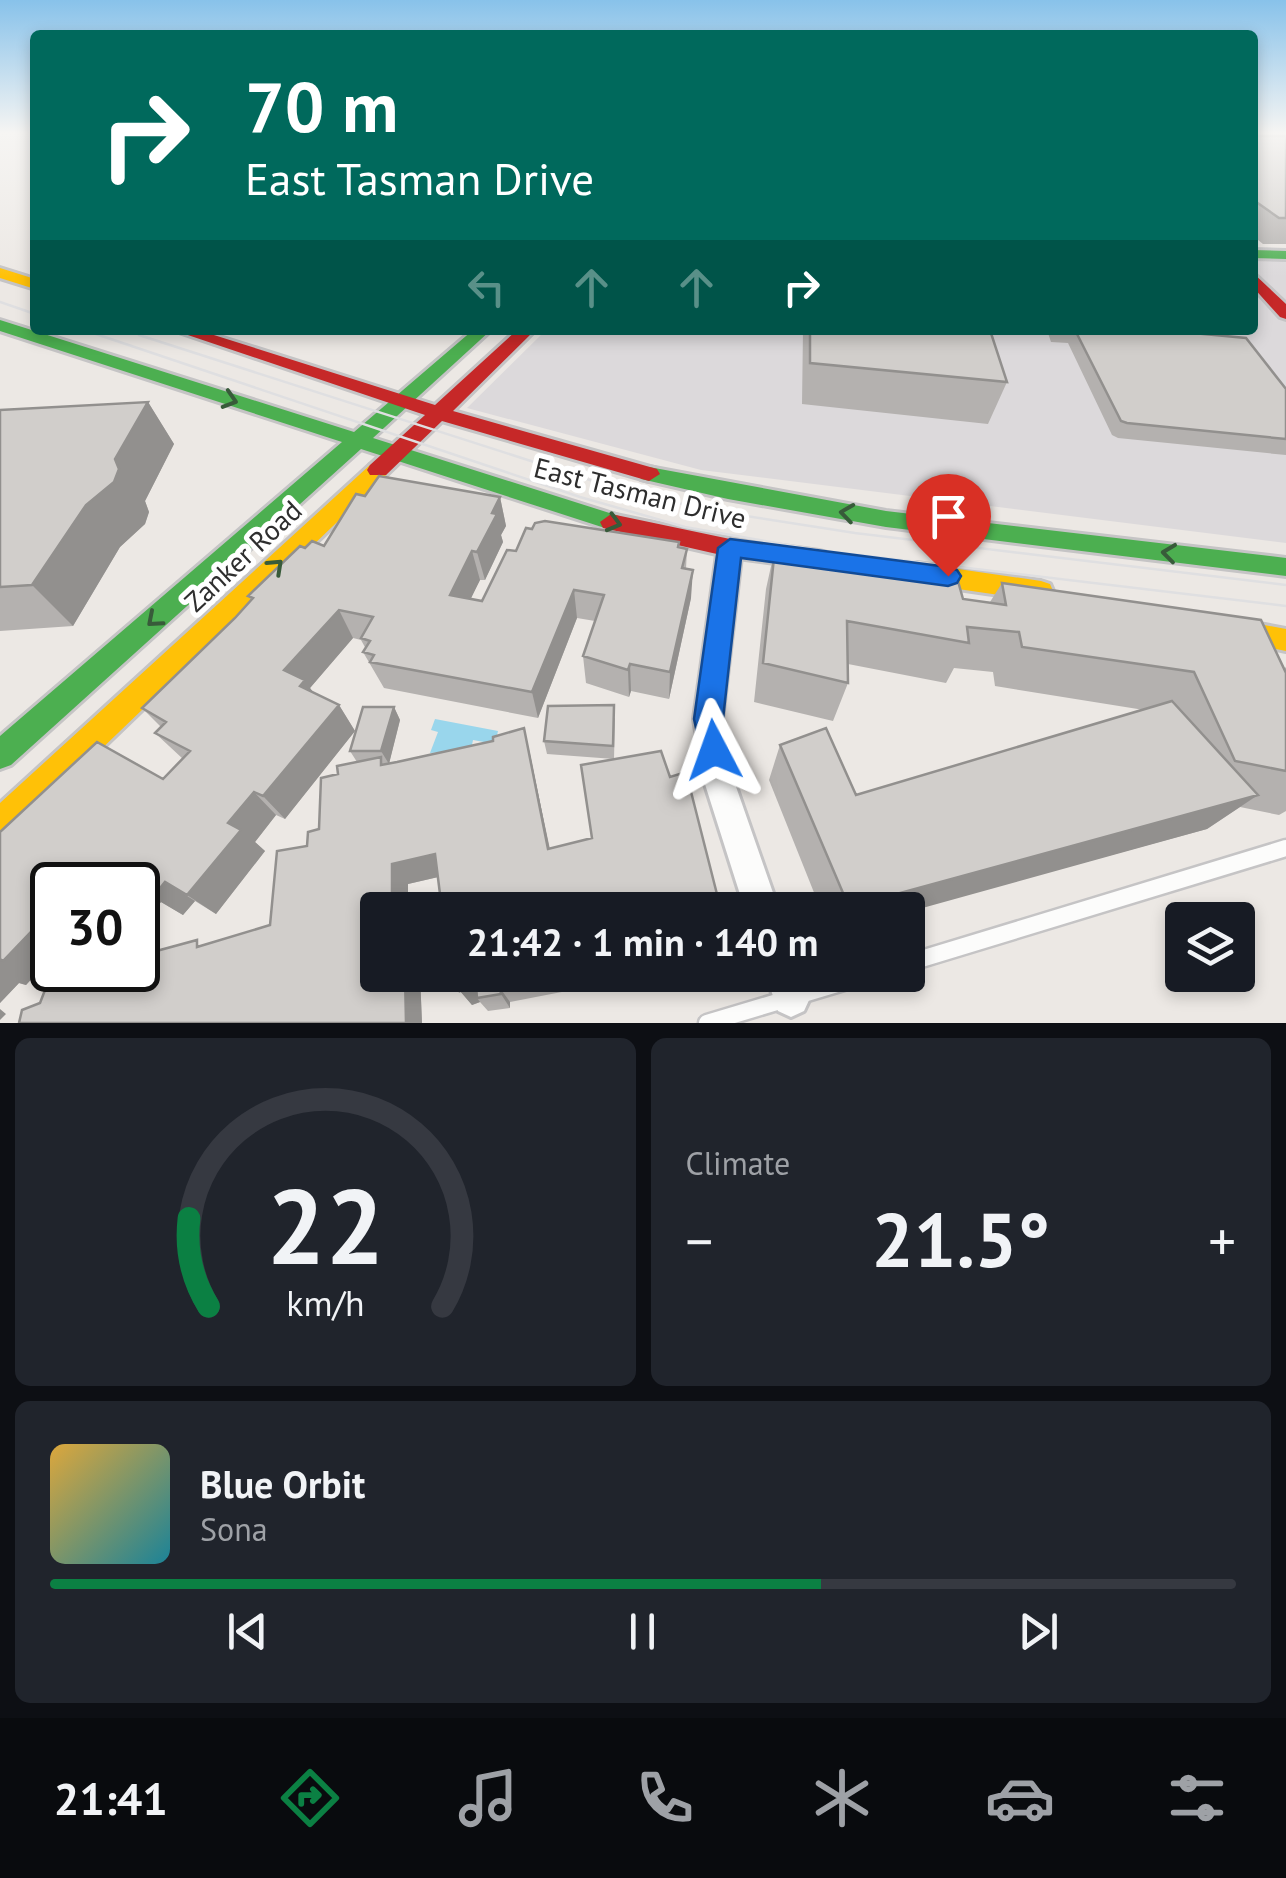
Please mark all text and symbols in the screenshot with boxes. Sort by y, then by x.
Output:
text: 70 m [245,61,398,151]
icon: right [80,70,210,200]
text: East Tasman Drive [245,149,594,207]
icon: left [459,260,514,315]
icon: ahead [564,260,619,315]
icon: ahead [669,260,724,315]
icon: right [774,260,829,315]
one-way arrow [221,389,238,409]
street label: East Tasman Drive [530,448,750,537]
pin [906,474,991,577]
icon: arrive [921,489,976,544]
street label: Zanker Road [176,492,309,619]
one-way arrow [839,504,855,525]
one-way arrow [605,511,622,532]
one-way arrow [1161,543,1177,564]
one-way arrow [265,560,283,578]
one-way arrow [147,609,166,627]
position arrow [662,698,766,802]
speed limit sign: 30 [30,862,160,992]
map controls [1165,902,1255,992]
button: layers [1165,902,1255,992]
text: 21:42 · 1 min · 140 m [467,917,818,966]
text: Climate [686,1142,790,1184]
text: 22 [266,1158,384,1293]
text: 21.5° [871,1191,1050,1288]
text: − [686,1205,713,1276]
text: + [1208,1205,1236,1276]
text: km/h [286,1280,364,1326]
text: Blue Orbit [200,1459,365,1508]
text: Sona [200,1508,268,1550]
icon: previous [220,1604,275,1659]
icon: pause [615,1604,670,1659]
icon: next [1011,1604,1066,1659]
icon: directions [275,1763,345,1833]
icon: music [453,1763,523,1833]
icon: phone [630,1763,700,1833]
icon: climate [807,1763,877,1833]
icon: car [985,1763,1055,1833]
icon: filters [1162,1763,1232,1833]
text: 21:41 [54,1769,168,1827]

